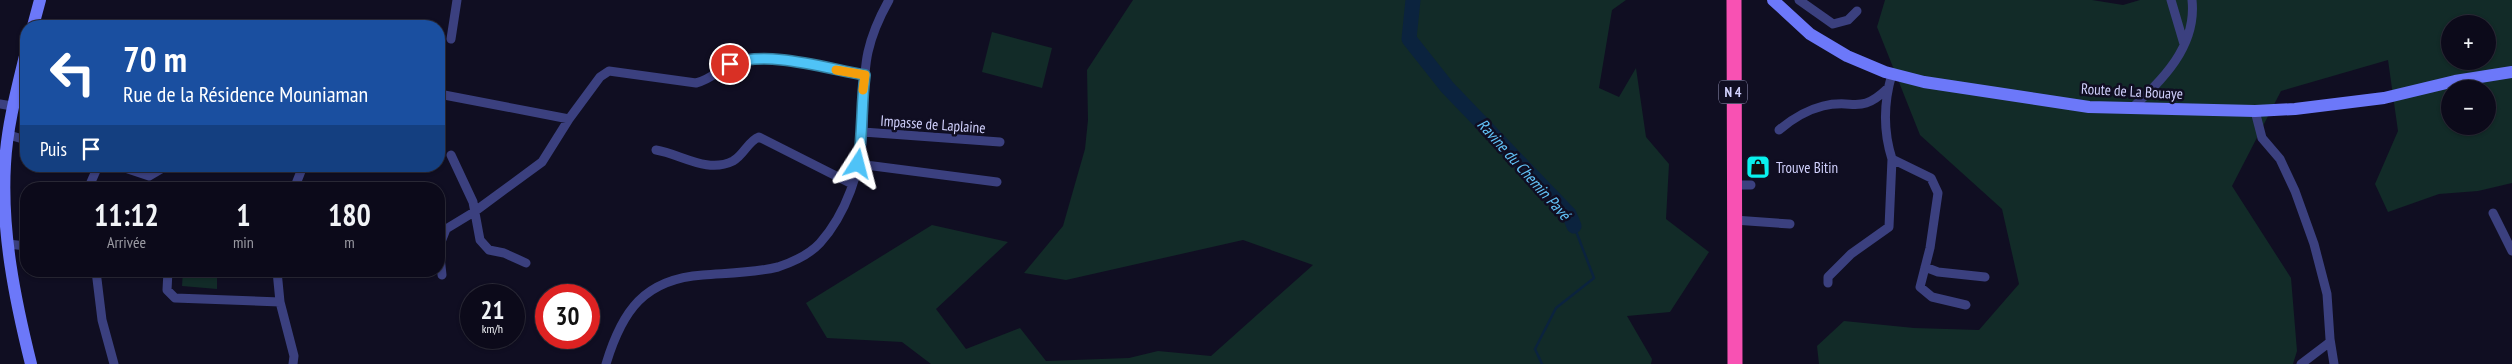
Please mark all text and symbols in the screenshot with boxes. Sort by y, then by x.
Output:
map controls [2441,15,2496,135]
button: + [2441,15,2496,70]
text: 70 m [123,36,187,82]
icon: left [40,40,105,105]
pin [709,43,751,85]
icon: arrive [716,50,744,78]
street label: Route de La Bouaye [2081,79,2183,103]
text: Rue de la Résidence Mouniaman [123,80,368,108]
road number: N 4 [1719,80,1747,104]
button: − [2441,80,2496,135]
street label: Impasse de Laplaine [880,111,986,137]
water label: Ravine du Chemin Pavé [1473,114,1576,225]
icon: arrive [77,135,105,163]
text: Puis [40,137,67,161]
position arrow [831,137,883,189]
shop icon: Trouve Bitin [1745,154,1771,180]
place label: Trouve Bitin [1776,158,1838,177]
text: 11:12 [94,195,159,234]
text: 1 [236,195,251,234]
text: 180 [328,195,371,234]
text: Arrivée [107,232,146,252]
text: min [233,232,254,252]
text: m [344,232,355,252]
speed limit sign: 30 [535,284,600,349]
text: 21 [481,294,504,326]
text: km/h [482,321,503,336]

